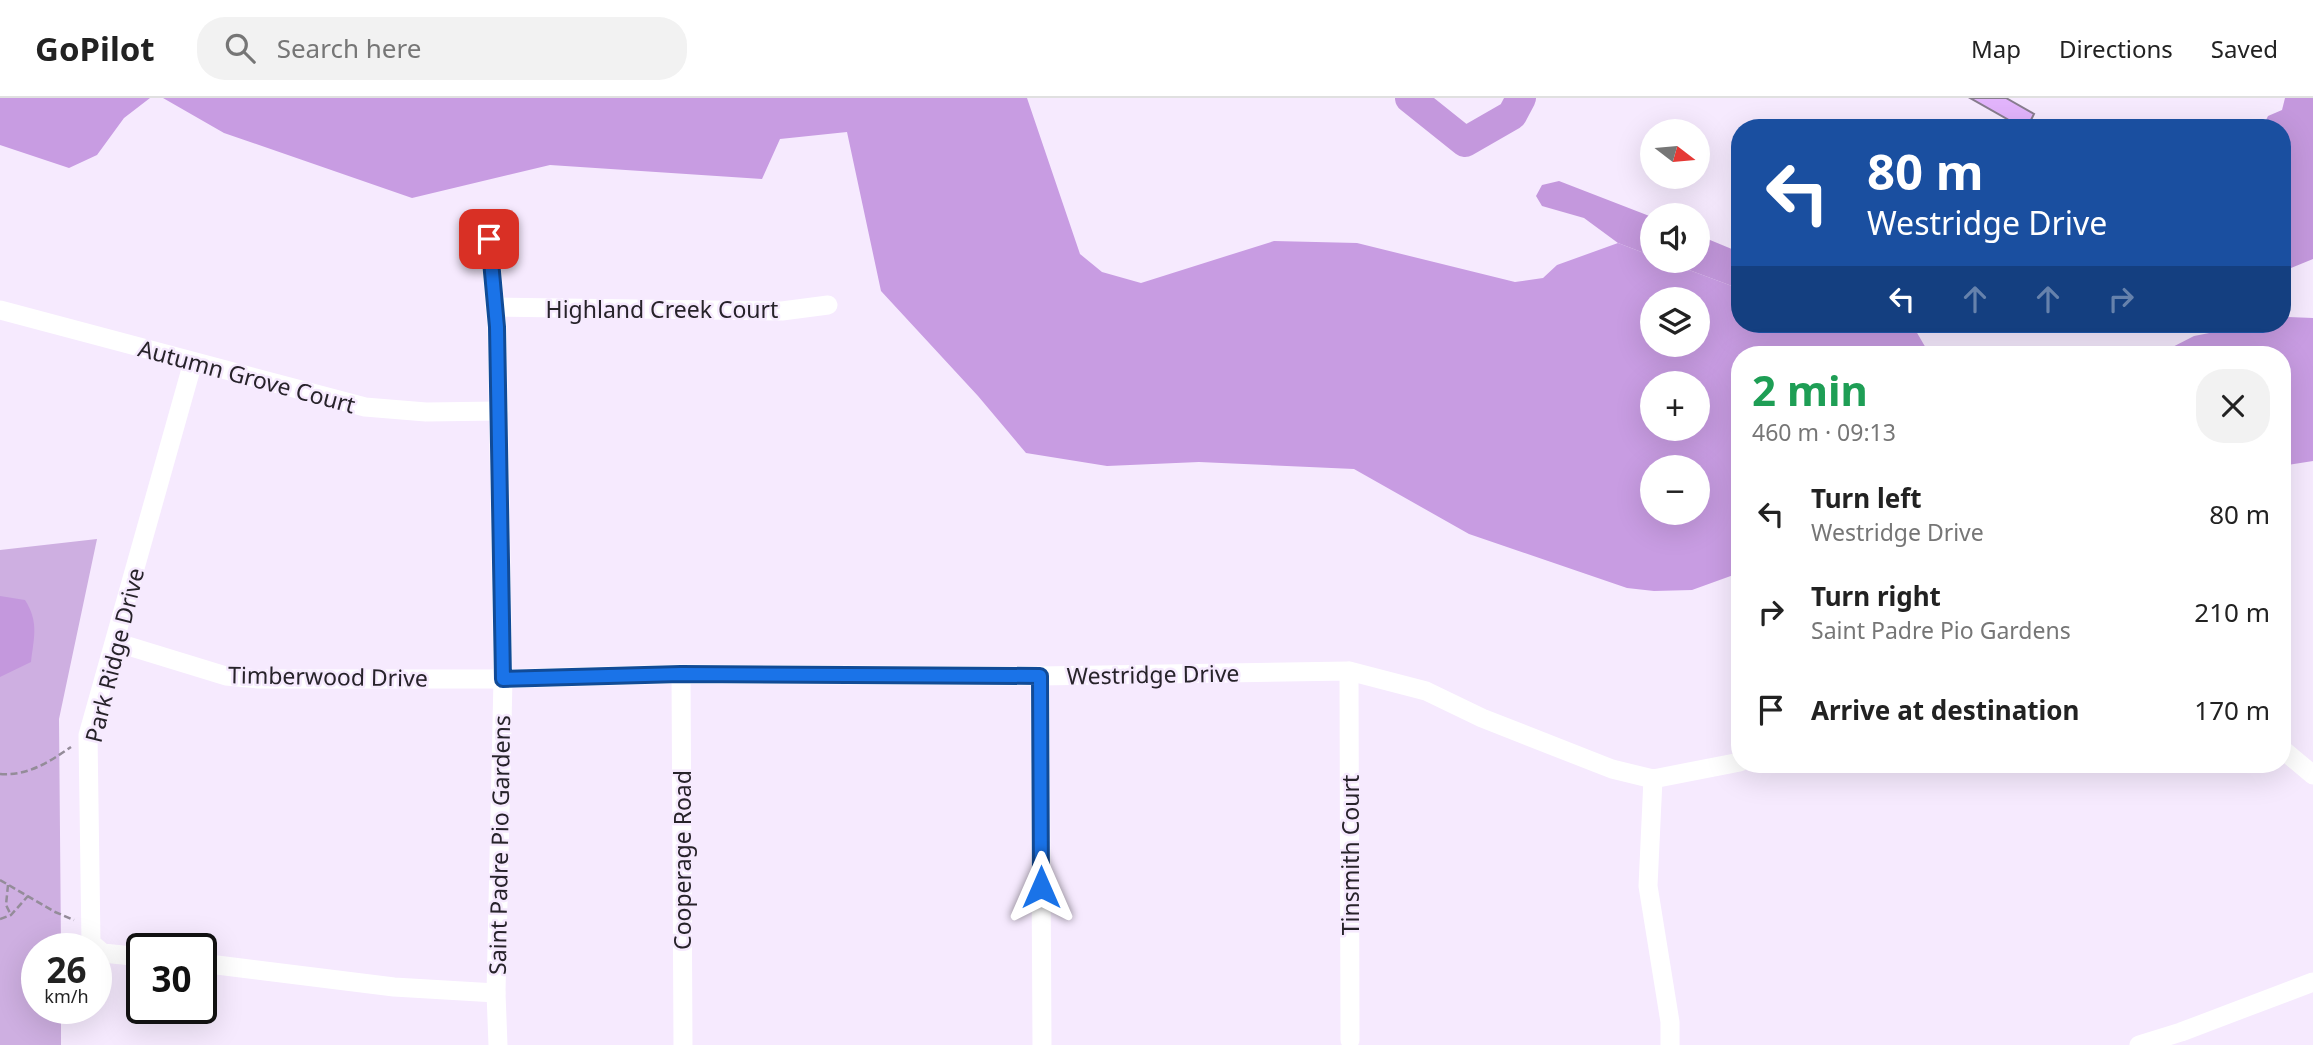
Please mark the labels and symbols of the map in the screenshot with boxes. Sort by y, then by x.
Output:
north arrow [1640,119,1710,189]
pin [459,209,519,269]
street label: Highland Creek Court [546,293,778,325]
street label: Autumn Grove Court [135,332,359,420]
street label: Park Ridge Drive [77,564,151,746]
street label: Westridge Drive [1066,656,1240,692]
street label: Timberwood Drive [228,658,428,694]
street label: Saint Padre Pio Gardens [481,715,517,975]
street label: Cooperage Road [666,770,698,950]
street label: Tinsmith Court [1334,775,1366,935]
position arrow [1004,850,1078,924]
speed limit sign: 30 [126,933,217,1024]

